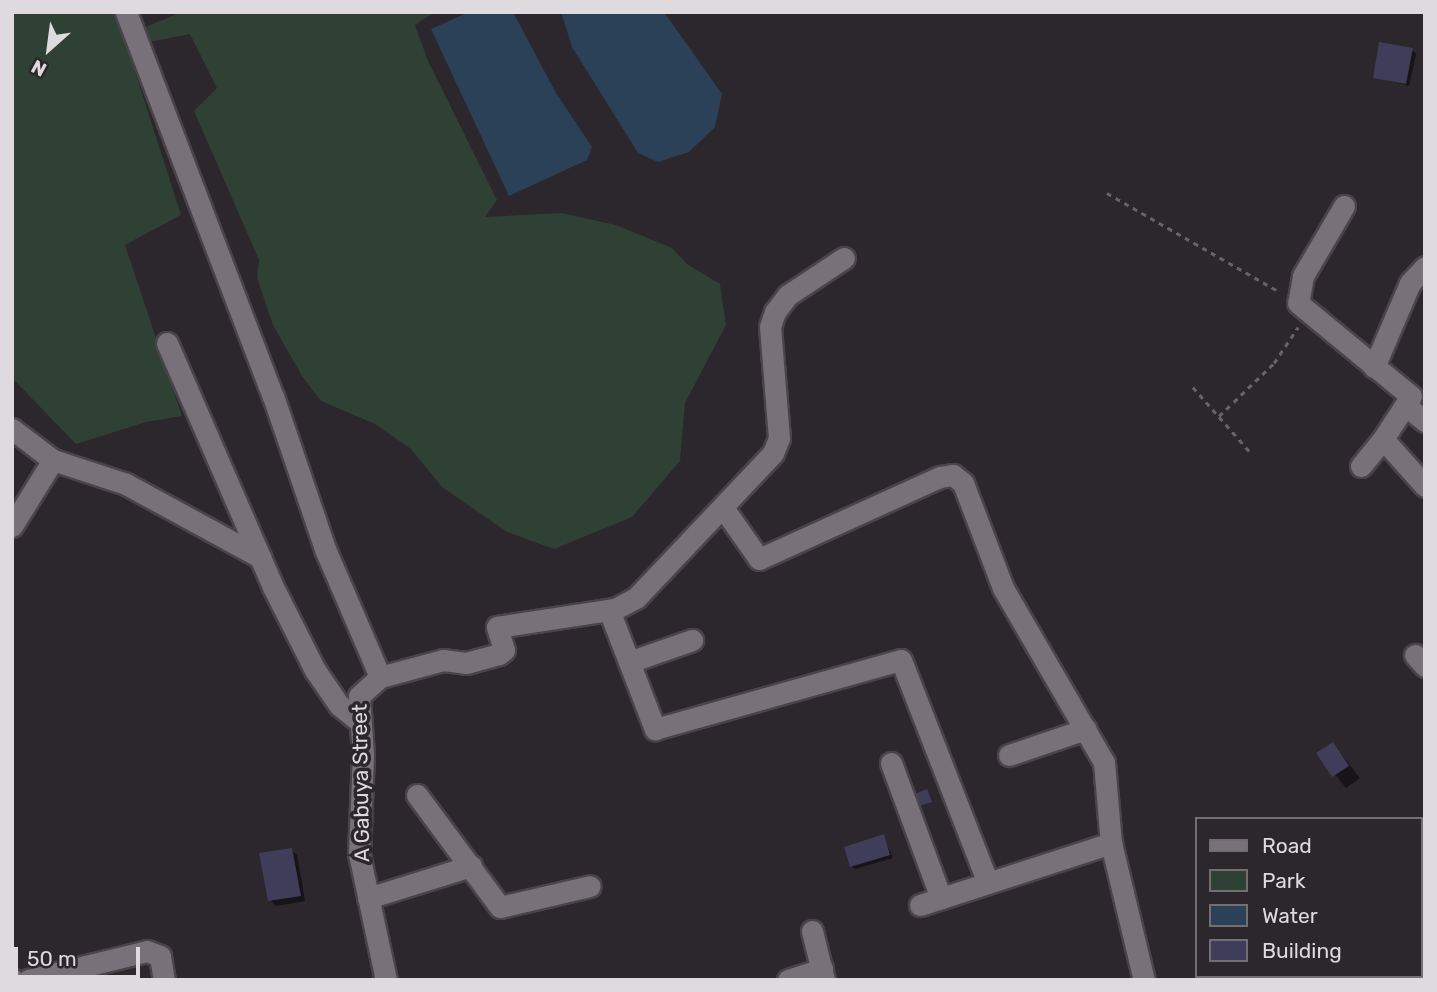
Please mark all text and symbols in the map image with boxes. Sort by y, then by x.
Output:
north arrow [14,14,84,84]
text: N [27,55,50,81]
street label: A Gabuya Street [347,703,375,863]
legend [1196,817,1423,978]
text: Road [1262,833,1312,858]
text: Park [1262,868,1306,893]
text: Water [1262,903,1318,928]
scale bar [18,932,144,976]
text: Building [1262,938,1342,963]
text: 50 m [27,946,77,971]

